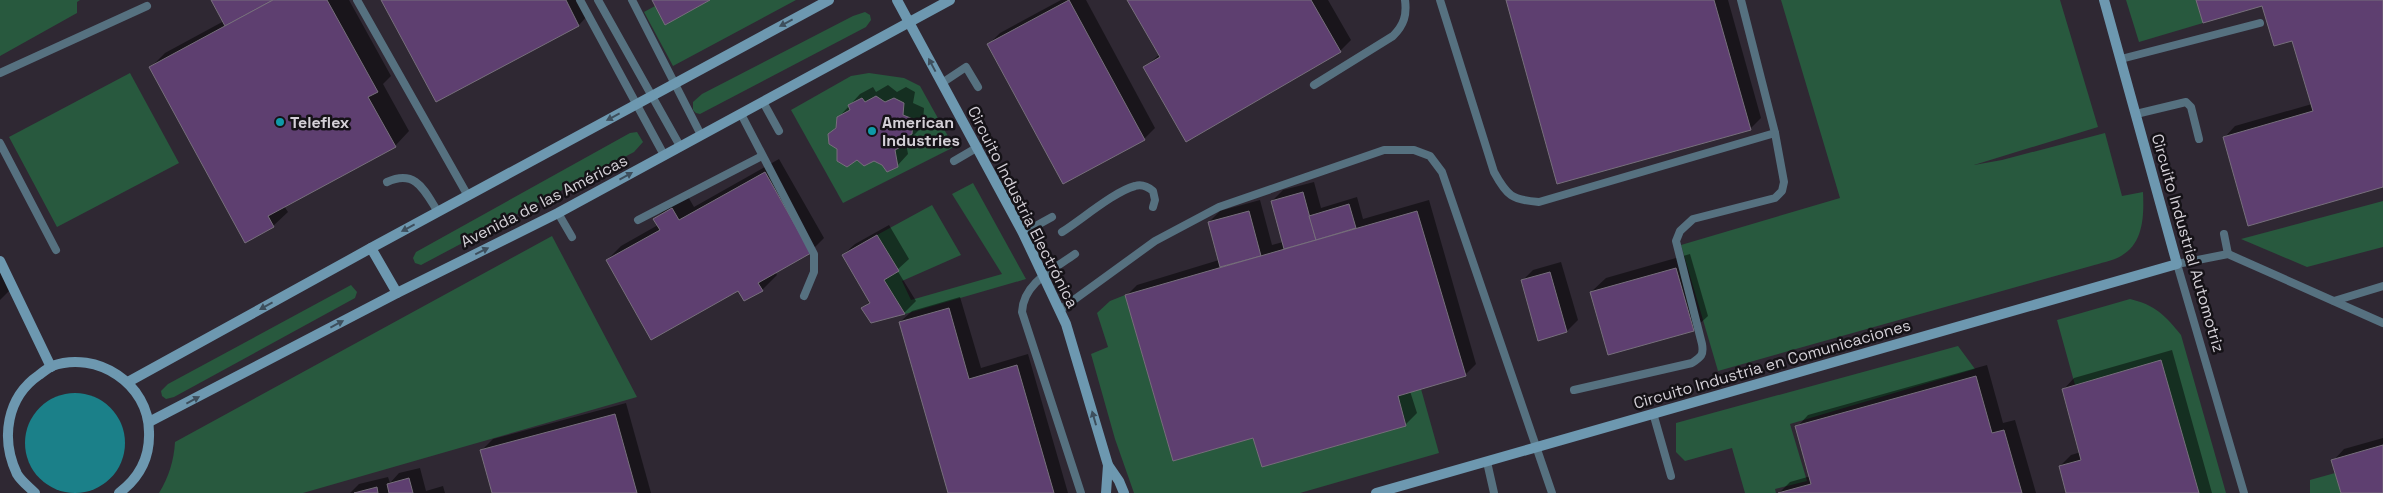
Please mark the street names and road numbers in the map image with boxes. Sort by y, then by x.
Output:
street label: Circuito Industria Electrónica [963,102,1083,312]
street label: Circuito Industrial Automotriz [2147,131,2229,355]
street label: Avenida de las Américas [457,150,631,252]
street label: Circuito Industria en Comunicaciones [1631,314,1913,414]

